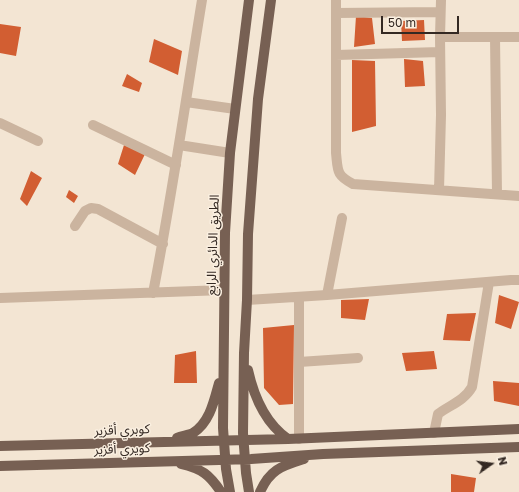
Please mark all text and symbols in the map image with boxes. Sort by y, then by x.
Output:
scale bar [383,8,461,34]
text: 50 m [388,15,416,30]
street label: الطريق الدائري الرابع [203,194,223,296]
street label: كوبري أقزير [94,421,150,439]
street label: كويري أقزير [94,440,150,458]
north arrow [471,444,511,484]
text: N [496,455,510,467]

